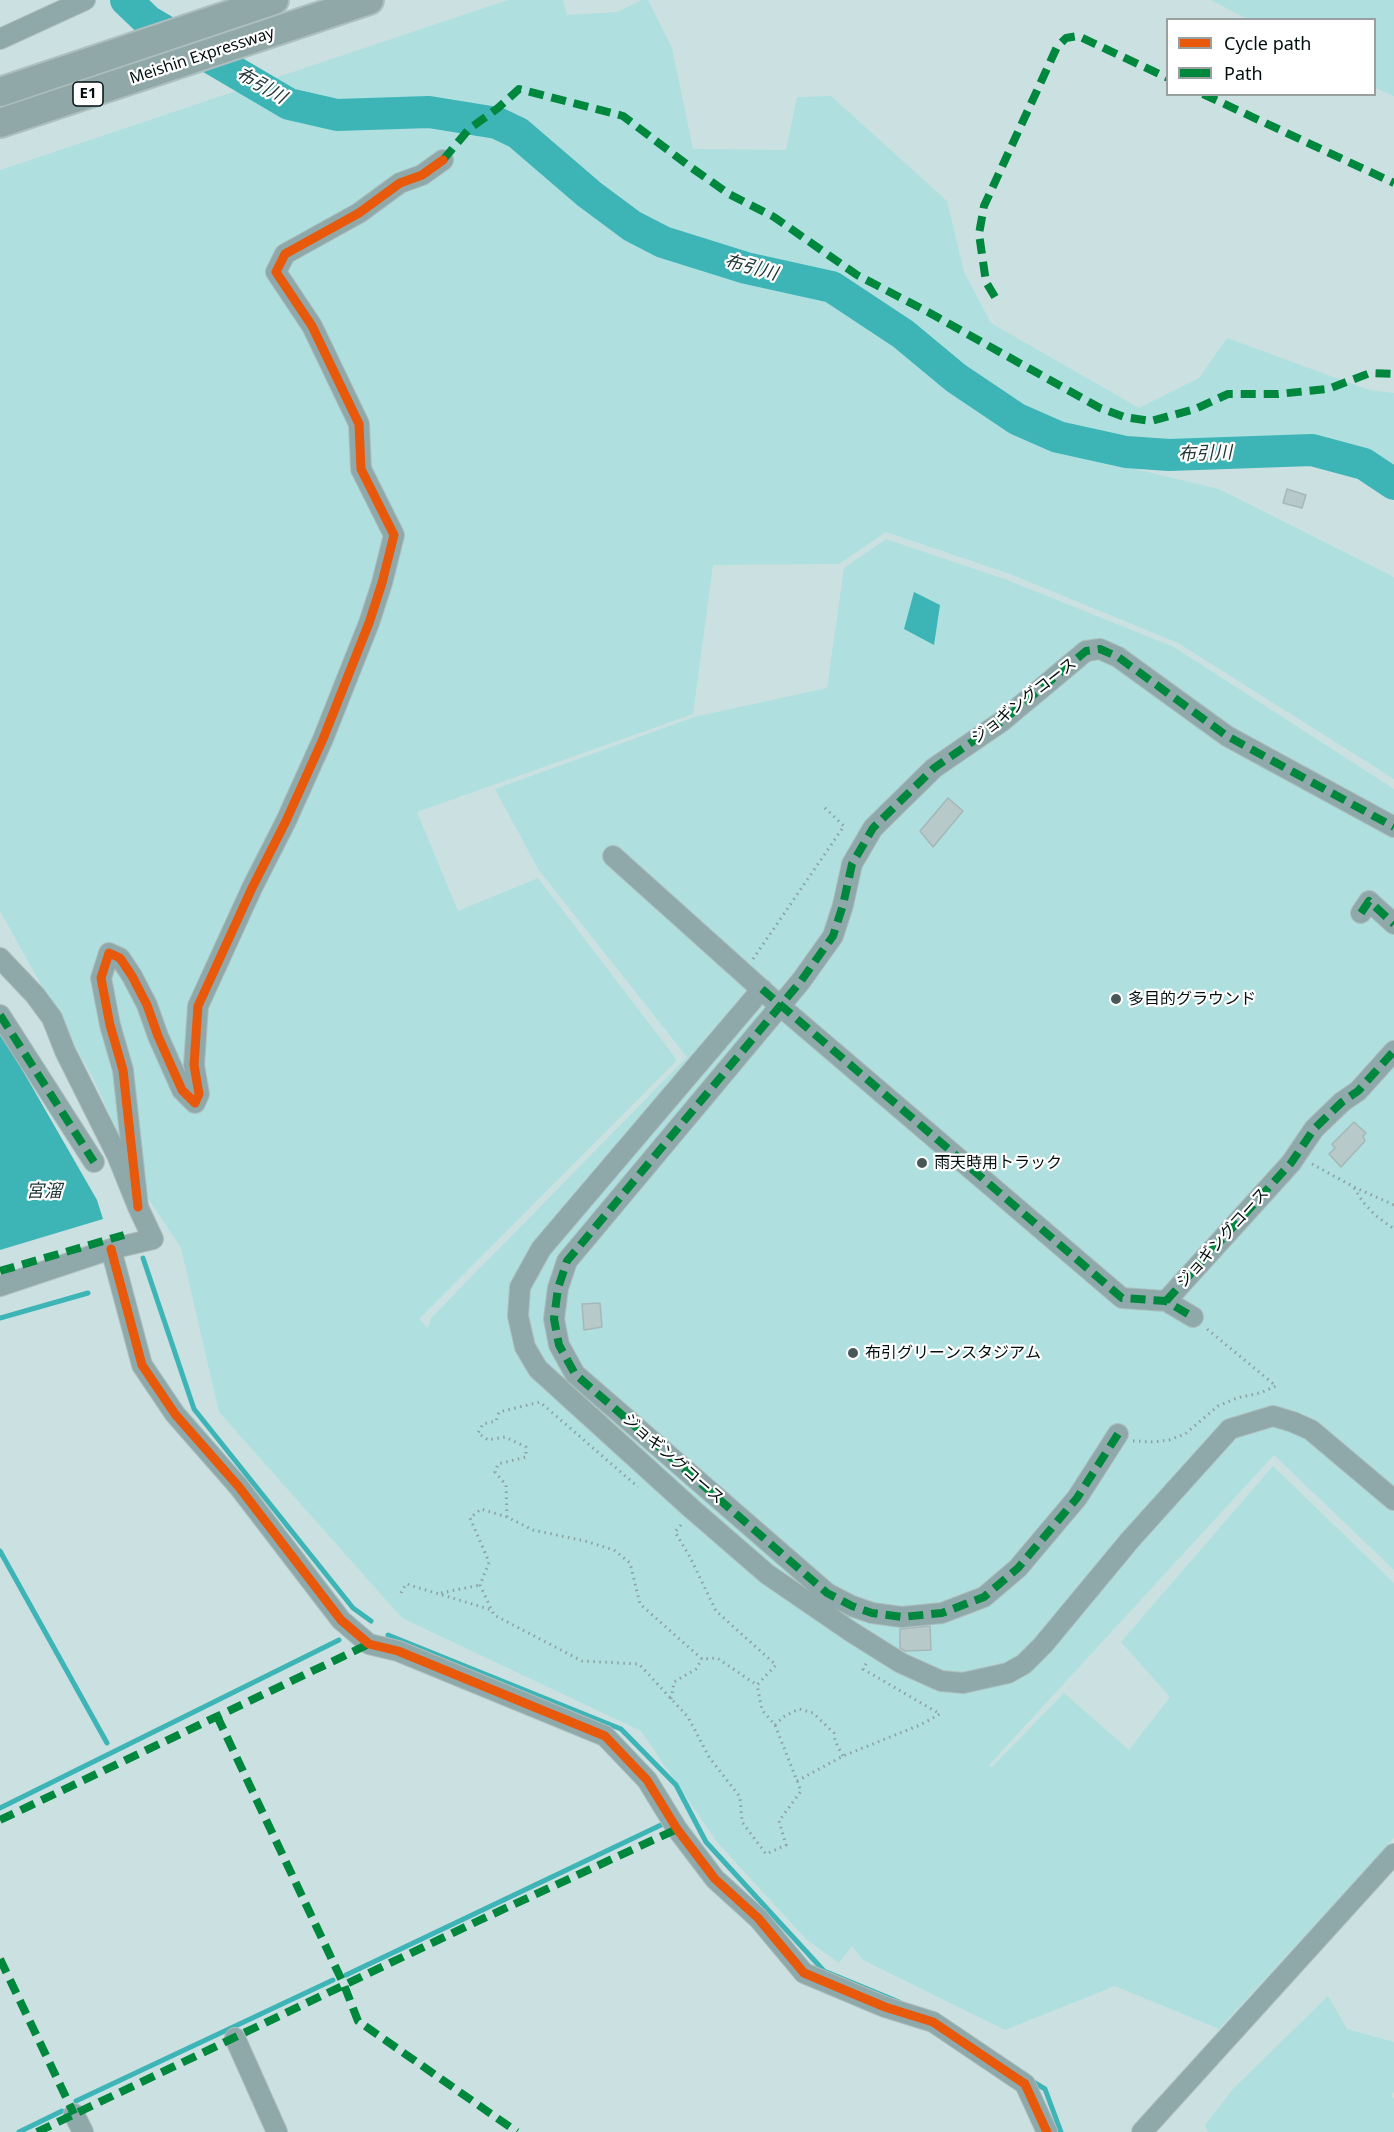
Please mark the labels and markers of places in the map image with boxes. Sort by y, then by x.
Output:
place label: 多目的グラウンド [1128,989,1256,1009]
marker: 多目的グラウンド [1109,992,1123,1006]
place label: 雨天時用トラック [934,1153,1062,1173]
marker: 雨天時用トラック [915,1156,929,1170]
place label: 布引グリーンスタジアム [865,1343,1041,1363]
marker: 布引グリーンスタジアム [846,1346,860,1360]

